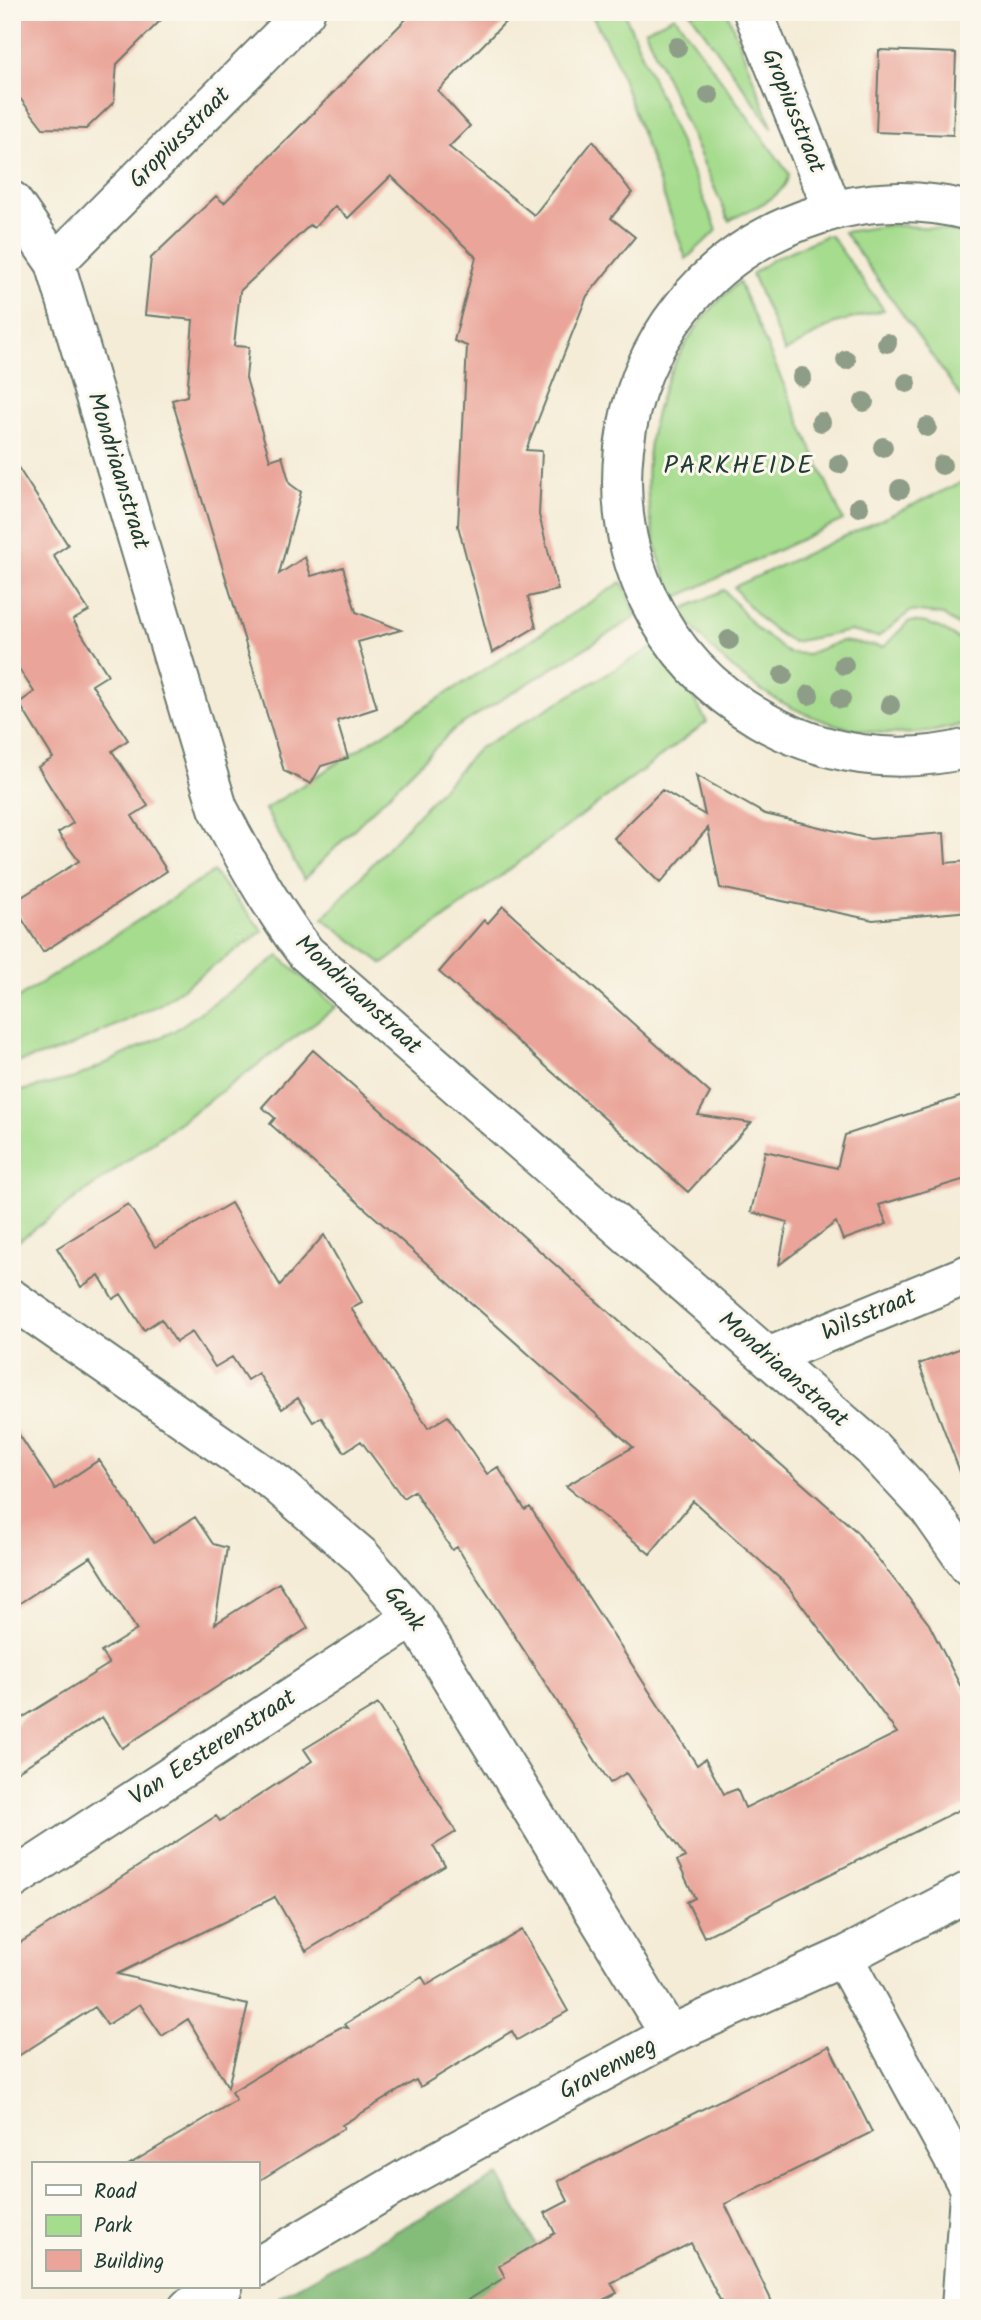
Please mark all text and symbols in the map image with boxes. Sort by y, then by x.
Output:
street label: Gropiusstraat [750,43,836,180]
street label: Gropiusstraat [120,77,241,198]
street label: Mondriaanstraat [76,387,161,555]
district label: PARKHEIDE [663,445,815,487]
street label: Mondriaanstraat [285,925,431,1065]
street label: Wilsstraat [815,1277,923,1352]
street label: Mondriaanstraat [709,1302,858,1439]
street label: Gank [373,1577,435,1641]
street label: Van Eesterenstraat [122,1679,305,1817]
street label: Gravenweg [552,2027,664,2111]
legend [32,2162,259,2288]
text: Road [94,2176,137,2209]
text: Park [94,2210,132,2243]
text: Building [94,2246,164,2279]

